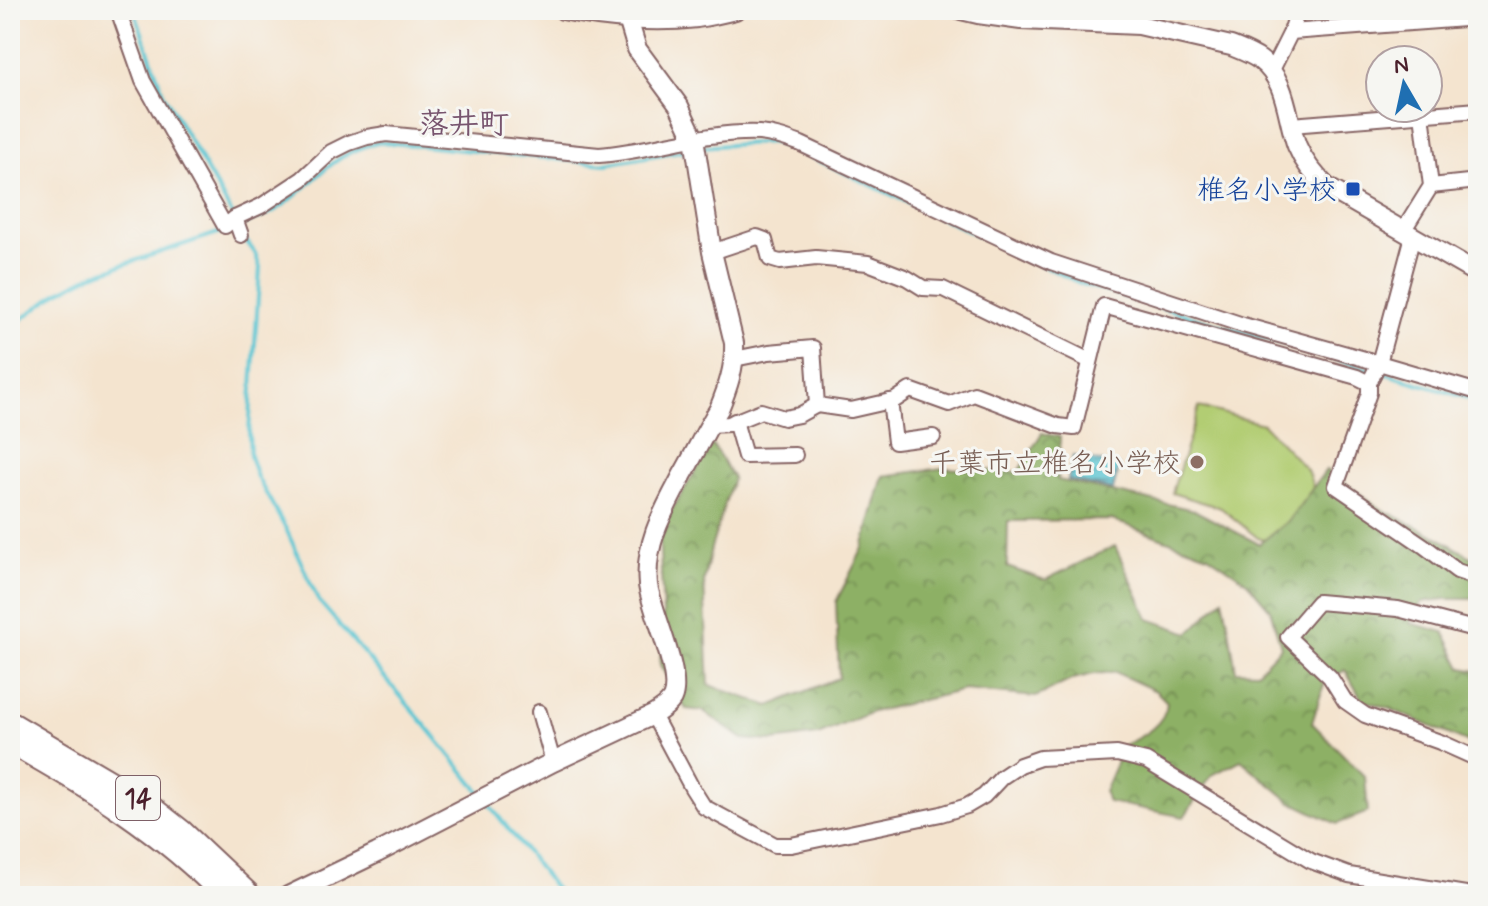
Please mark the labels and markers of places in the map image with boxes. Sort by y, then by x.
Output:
place label: 椎名小学校 [1197,173,1337,210]
marker: 椎名小学校 [1344,180,1362,198]
place label: 千葉市立椎名小学校 [929,446,1181,483]
marker: 千葉市立椎名小学校 [1188,453,1206,471]

